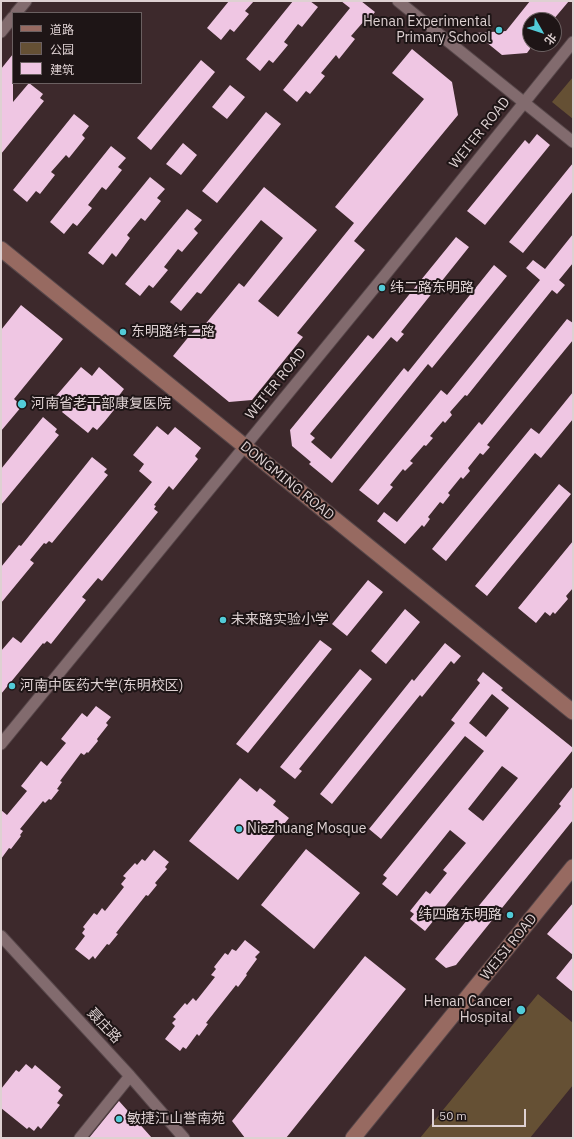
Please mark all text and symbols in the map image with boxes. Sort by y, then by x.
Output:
legend [12,12,142,84]
north arrow [522,12,562,52]
place label: Henan Experimental Primary School [363,14,491,46]
text: 道路 [50,22,74,37]
marker: Henan Experimental Primary School [494,25,504,35]
text: 北 [542,30,559,48]
text: 公园 [50,42,74,57]
text: 建筑 [50,62,74,77]
street label: WEI'ER ROAD [446,94,514,172]
place label: 纬二路东明路 [390,280,474,296]
marker: 纬二路东明路 [377,283,387,293]
place label: 东明路纬二路 [131,324,215,340]
marker: 东明路纬二路 [118,327,128,337]
street label: WEI'ER ROAD [242,345,310,423]
place label: 河南省老干部康复医院 [31,396,171,412]
marker: 河南省老干部康复医院 [16,398,28,410]
street label: DONGMING ROAD [237,438,337,524]
place label: 未来路实验小学 [231,612,329,628]
marker: 未来路实验小学 [218,615,228,625]
place label: 河南中医药大学(东明校区) [20,678,183,694]
marker: 河南中医药大学(东明校区) [7,681,17,691]
place label: Niezhuang Mosque [247,821,366,837]
marker: Niezhuang Mosque [234,824,244,834]
place label: 纬四路东明路 [418,907,502,923]
marker: 纬四路东明路 [505,910,515,920]
street label: WEISI ROAD [477,911,541,983]
place label: Henan Cancer Hospital [424,994,512,1026]
marker: Henan Cancer Hospital [515,1004,527,1016]
street label: 聂庄路 [84,1005,124,1047]
scale bar [434,1101,528,1127]
text: 50 m [439,1108,467,1123]
place label: 敏捷江山誉南苑 [127,1111,225,1127]
marker: 敏捷江山誉南苑 [114,1114,124,1124]

